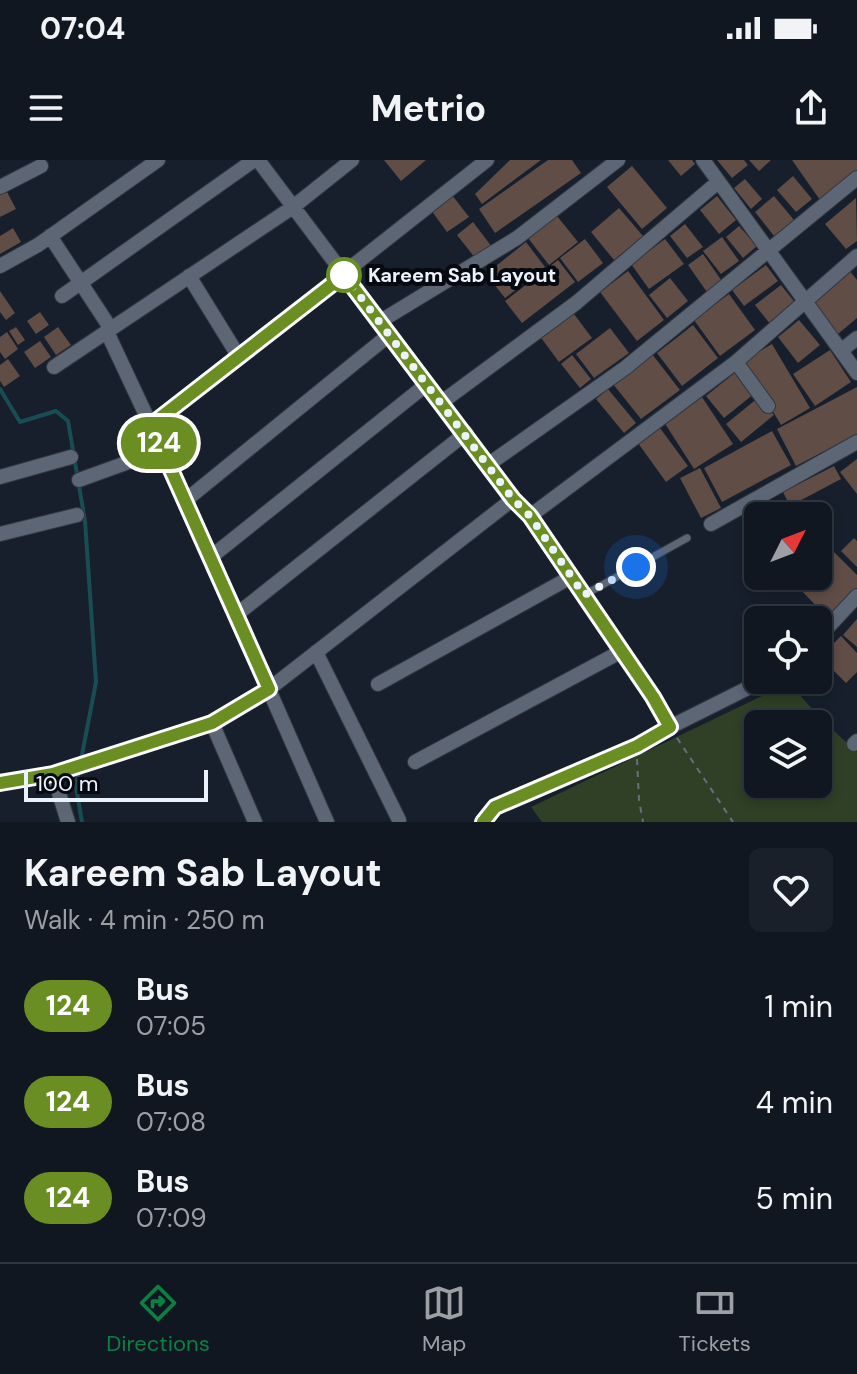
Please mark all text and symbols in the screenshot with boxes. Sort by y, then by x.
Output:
text: 07:04 [40,9,125,48]
text: Metrio [371,85,486,132]
icon: menu [24,86,68,130]
icon: share [789,86,833,130]
marker: Kareem Sab Layout [327,258,361,292]
place label: Kareem Sab Layout [368,262,556,288]
line badge: 124 [113,417,205,469]
text: 124 [137,424,181,461]
north arrow [744,502,832,590]
map controls [744,502,832,798]
your location [616,547,656,587]
button: locate [744,606,832,694]
button: layers [744,710,832,798]
scale bar [24,766,208,802]
text: 100 m [36,769,98,798]
text: Kareem Sab Layout [24,848,382,898]
button: heart [749,848,833,932]
text: Walk · 4 min · 250 m [24,903,265,937]
text: Bus [136,970,190,1009]
text: 124 [46,987,90,1024]
text: 1 min [765,987,833,1026]
text: 07:05 [136,1009,206,1043]
text: Bus [136,1066,190,1105]
text: 124 [46,1083,90,1120]
text: 4 min [756,1083,833,1122]
text: 07:08 [136,1105,206,1139]
text: Bus [136,1162,190,1201]
text: 124 [46,1179,90,1216]
text: 5 min [756,1179,833,1218]
text: 07:09 [136,1201,207,1235]
tab: Directions [106,1281,210,1358]
tab: Map [422,1281,466,1358]
tab: Tickets [679,1281,751,1358]

